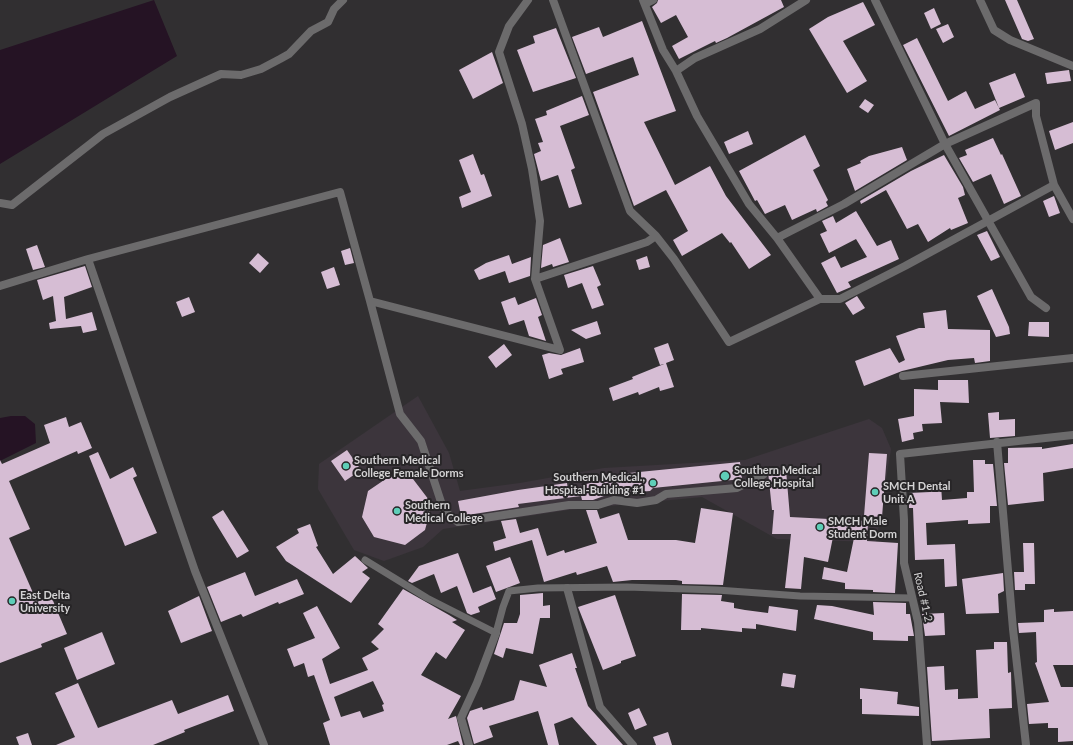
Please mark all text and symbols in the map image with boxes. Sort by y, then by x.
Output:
place label: Southern Medical College Female Dorms [354,453,464,479]
marker: Southern Medical College Female Dorms [341,461,351,471]
place label: Southern Medical College Hospital [734,463,820,489]
place label: Southern Medical., Hospital-Building #1 [545,470,645,496]
marker: Southern Medical College Hospital [719,470,731,482]
marker: Southern Medical., Hospital-Building #1 [648,478,658,488]
place label: SMCH Dental Unit A [883,479,951,505]
marker: SMCH Dental Unit A [870,487,880,497]
place label: Southern Medical College [405,498,483,524]
marker: Southern Medical College [392,506,402,516]
place label: SMCH Male Student Dorm [828,514,897,540]
marker: SMCH Male Student Dorm [815,522,825,532]
street label: Road #1-2 [911,571,935,623]
place label: East Delta University [20,588,70,614]
marker: East Delta University [7,596,17,606]

